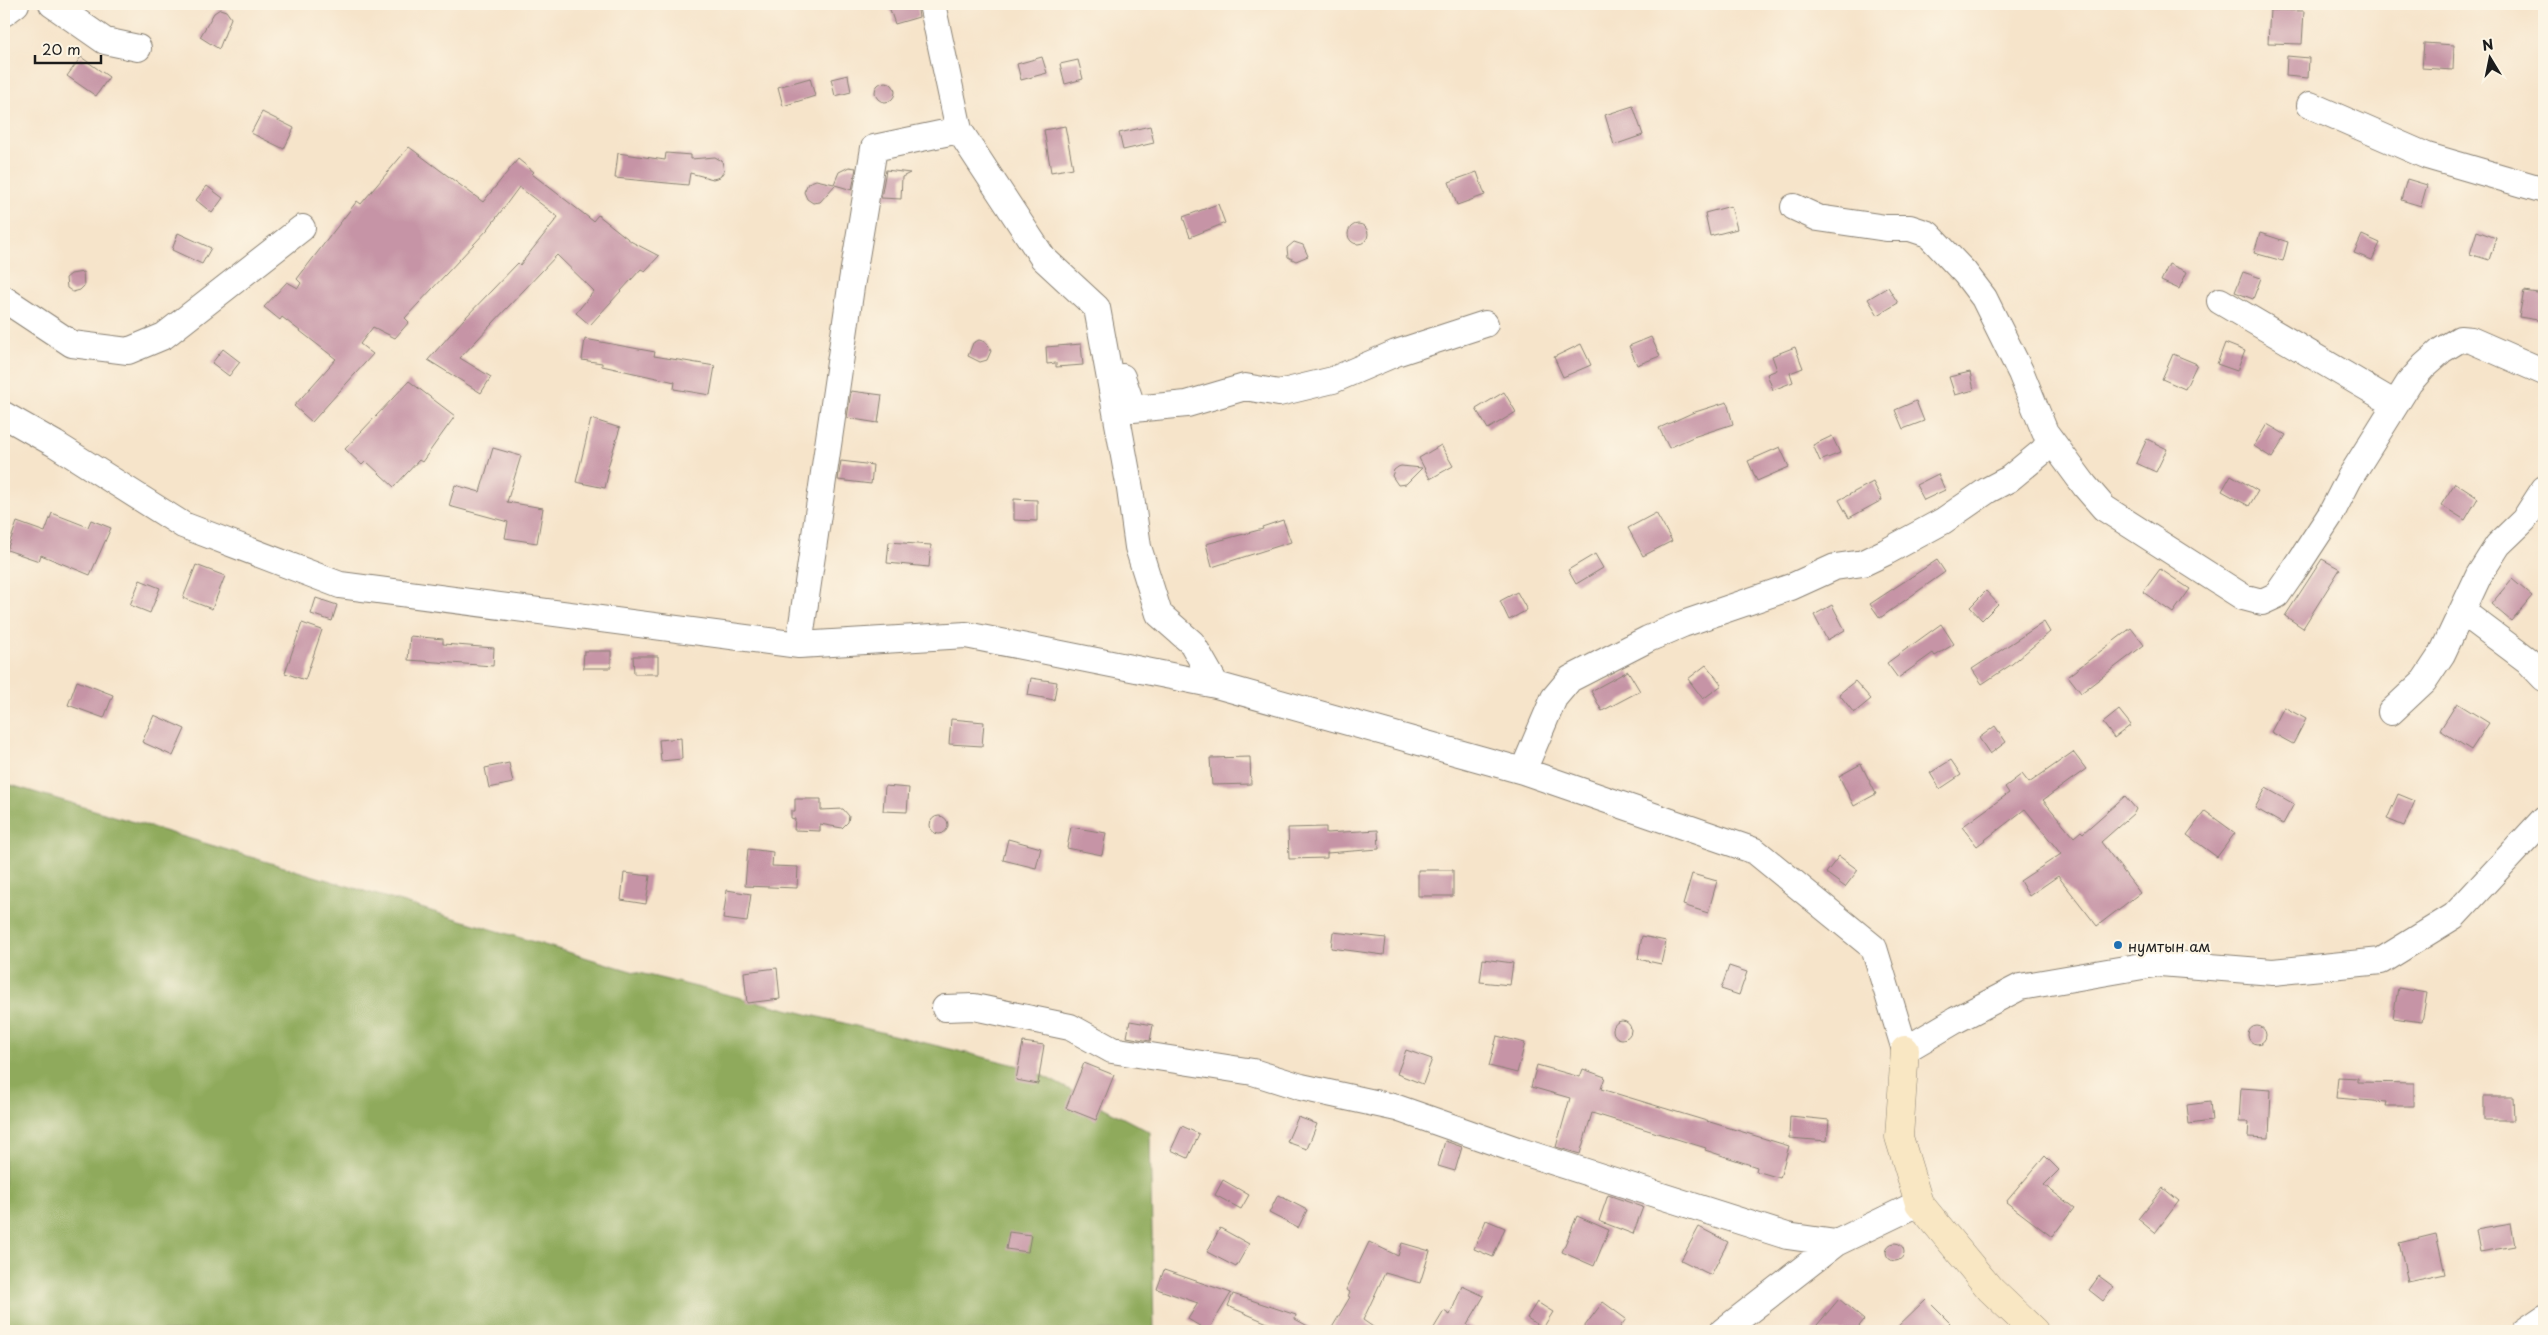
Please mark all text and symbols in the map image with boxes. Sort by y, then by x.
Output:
scale bar [35,32,101,64]
north arrow [2466,32,2516,82]
text: N [2480,33,2495,56]
text: 20 m [42,37,81,60]
place label: нумтын ам [2128,934,2211,957]
marker: нумтын ам [2112,939,2124,951]

